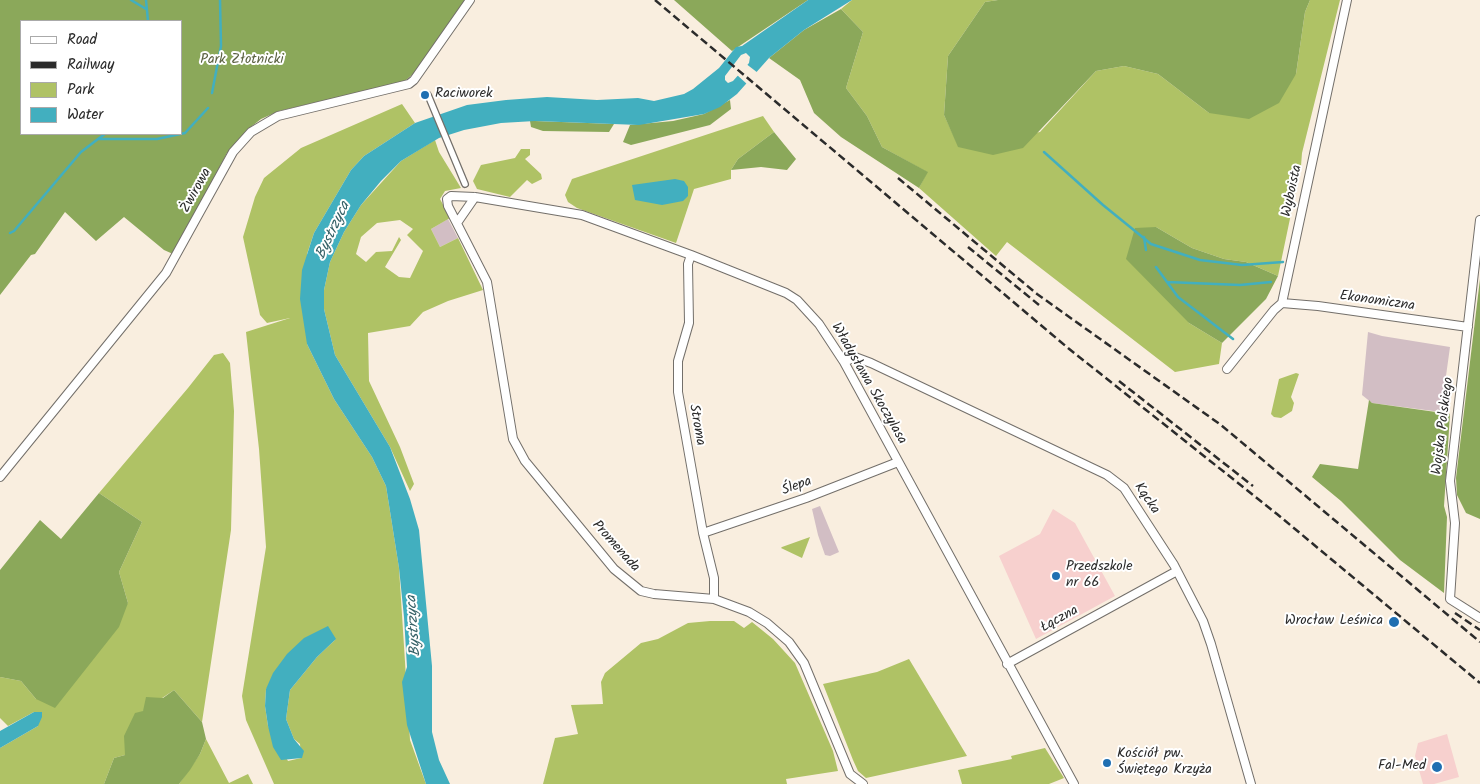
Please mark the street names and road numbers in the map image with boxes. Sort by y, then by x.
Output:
street label: Wyboista [1279,164,1307,218]
street label: Żwirowa [178,166,216,216]
street label: Ekonomiczna [1338,288,1416,316]
street label: Władysława Skoczylasa [826,320,910,448]
street label: Wojska Polskiego [1430,376,1458,476]
street label: Stroma [684,403,708,447]
street label: Ślepa [780,474,814,500]
street label: Kącka [1129,480,1163,518]
street label: Promenada [587,518,643,576]
street label: Łączna [1038,603,1082,637]

